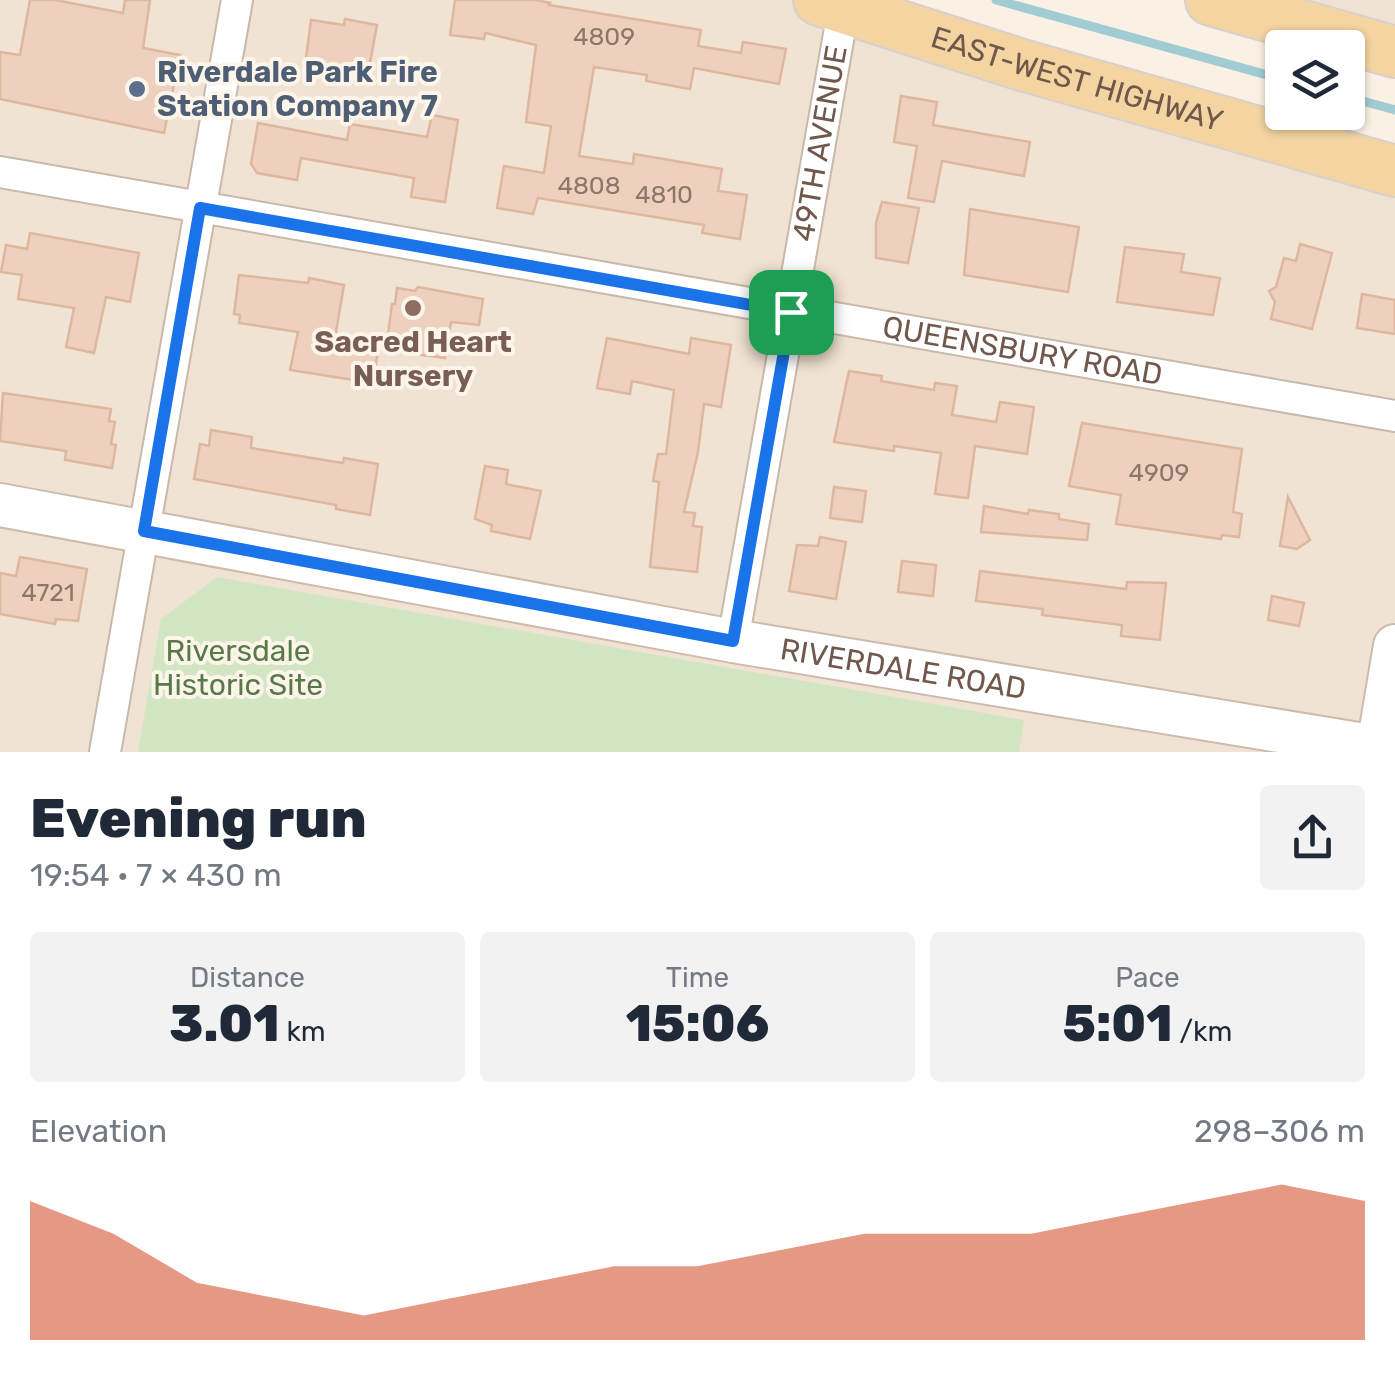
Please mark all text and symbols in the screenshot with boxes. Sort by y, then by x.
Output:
street label: EAST-WEST HIGHWAY [927,19,1227,139]
house number: 4809 [573,22,635,51]
map controls [1265,30,1365,130]
button: layers [1265,30,1365,130]
street label: 49TH AVENUE [785,43,855,244]
place label: Riverdale Park Fire Station Company 7 [157,54,438,124]
marker: Riverdale Park Fire Station Company 7 [126,78,148,100]
house number: 4808 [557,171,621,200]
house number: 4810 [635,180,693,209]
pin [749,270,834,355]
icon: arrive [764,285,819,340]
marker: Sacred Heart Nursery [402,297,424,319]
street label: QUEENSBURY ROAD [880,309,1165,393]
place label: Sacred Heart Nursery [314,324,512,394]
house number: 4909 [1129,458,1189,487]
house number: 4721 [21,578,75,607]
street label: RIVERDALE ROAD [778,631,1029,707]
park label: Riversdale Historic Site [153,633,323,703]
button: share [1260,785,1365,890]
text: Evening run [30,786,367,851]
text: 19:54 · 7 × 430 m [30,856,282,894]
text: Distance [190,961,305,994]
text: Time [666,961,729,994]
text: Pace [1115,961,1180,994]
text: 3.01 [169,994,280,1054]
text: 15:06 [626,994,769,1054]
text: 5:01 [1063,994,1173,1054]
text: km [280,1015,326,1048]
text: /km [1173,1015,1232,1048]
text: Elevation [30,1112,167,1150]
text: 298–306 m [1194,1112,1365,1150]

